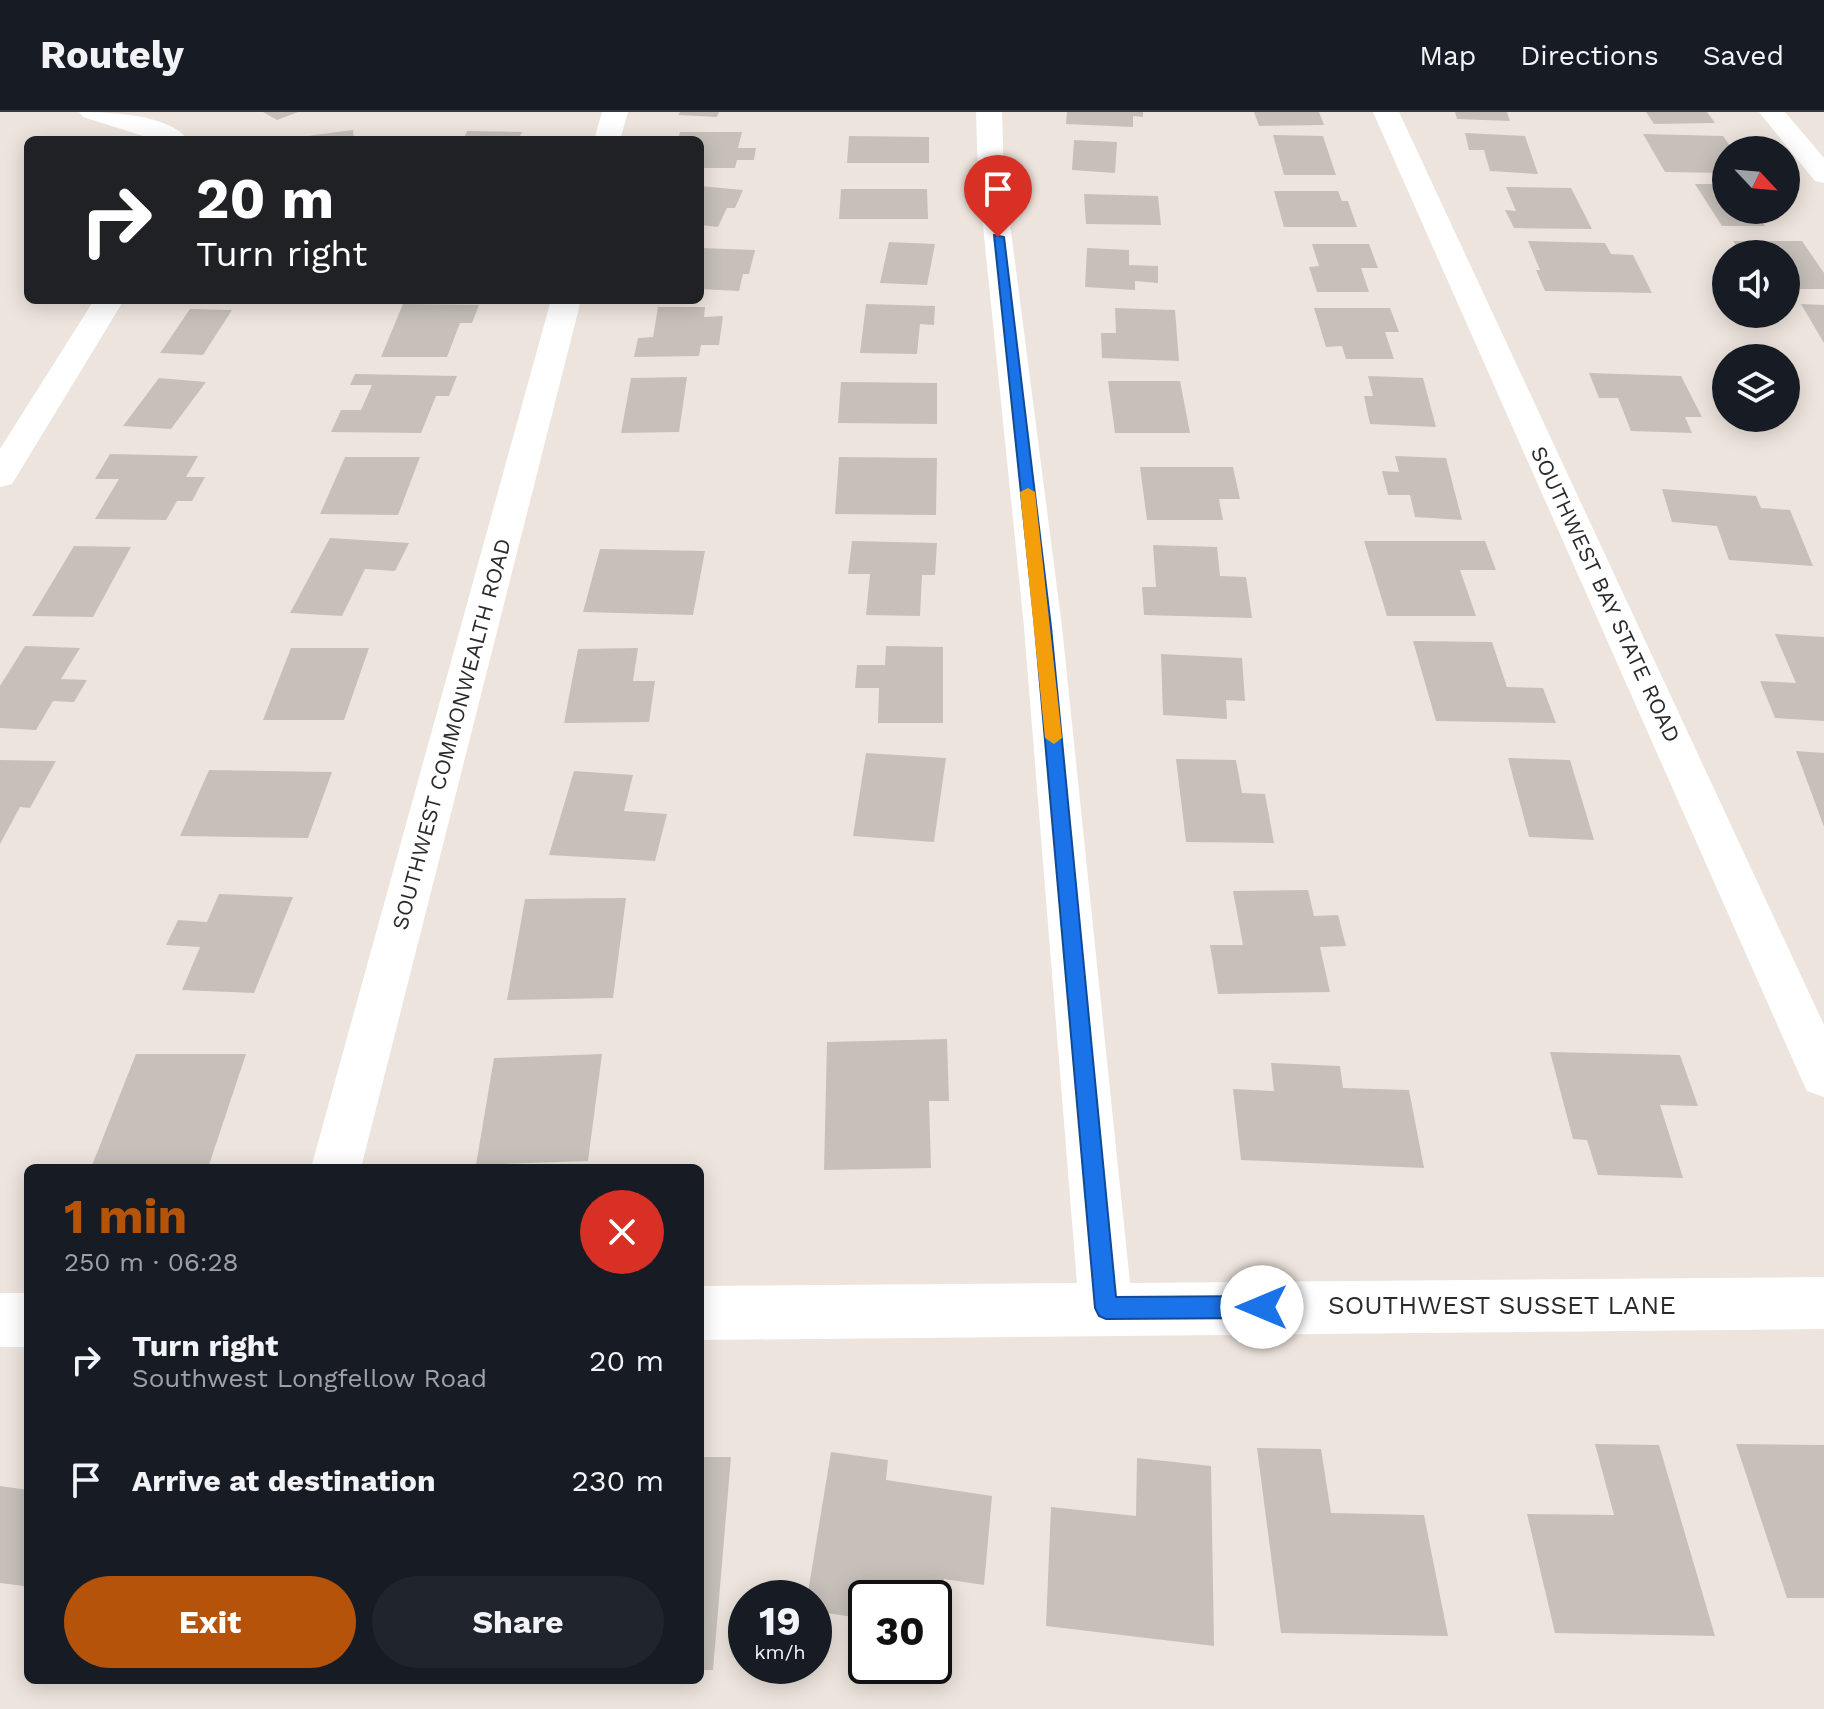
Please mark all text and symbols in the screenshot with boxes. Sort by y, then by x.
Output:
text: Routely [40,33,184,77]
text: Map [1419,39,1476,72]
text: Directions [1520,39,1659,72]
text: Saved [1703,39,1784,72]
north arrow [1712,136,1800,224]
map controls [1712,136,1800,432]
pin [964,155,1032,237]
text: 20 m [196,166,334,232]
icon: arrive [976,167,1020,211]
icon: right [64,168,168,272]
text: Turn right [196,233,367,275]
button: sound [1712,240,1800,328]
button: layers [1712,344,1800,432]
street label: SOUTHWEST BAY STATE ROAD [1526,442,1685,746]
street label: SOUTHWEST COMMONWEALTH ROAD [387,536,516,932]
text: 1 min [64,1188,187,1245]
button: close [580,1190,664,1274]
text: 250 m · 06:28 [64,1247,239,1277]
position arrow [1220,1265,1304,1349]
street label: SOUTHWEST SUSSET LANE [1328,1290,1676,1320]
text: Turn right [132,1328,278,1363]
icon: right [64,1338,108,1382]
text: 20 m [589,1343,664,1378]
text: Southwest Longfellow Road [132,1363,487,1393]
icon: arrive [64,1458,108,1502]
text: Arrive at destination [132,1463,436,1498]
text: 230 m [572,1463,664,1498]
button: Exit [64,1576,356,1668]
button: Share [372,1576,664,1668]
speed limit sign: 30 [848,1580,952,1684]
text: 19 [759,1598,801,1645]
text: km/h [754,1640,806,1664]

